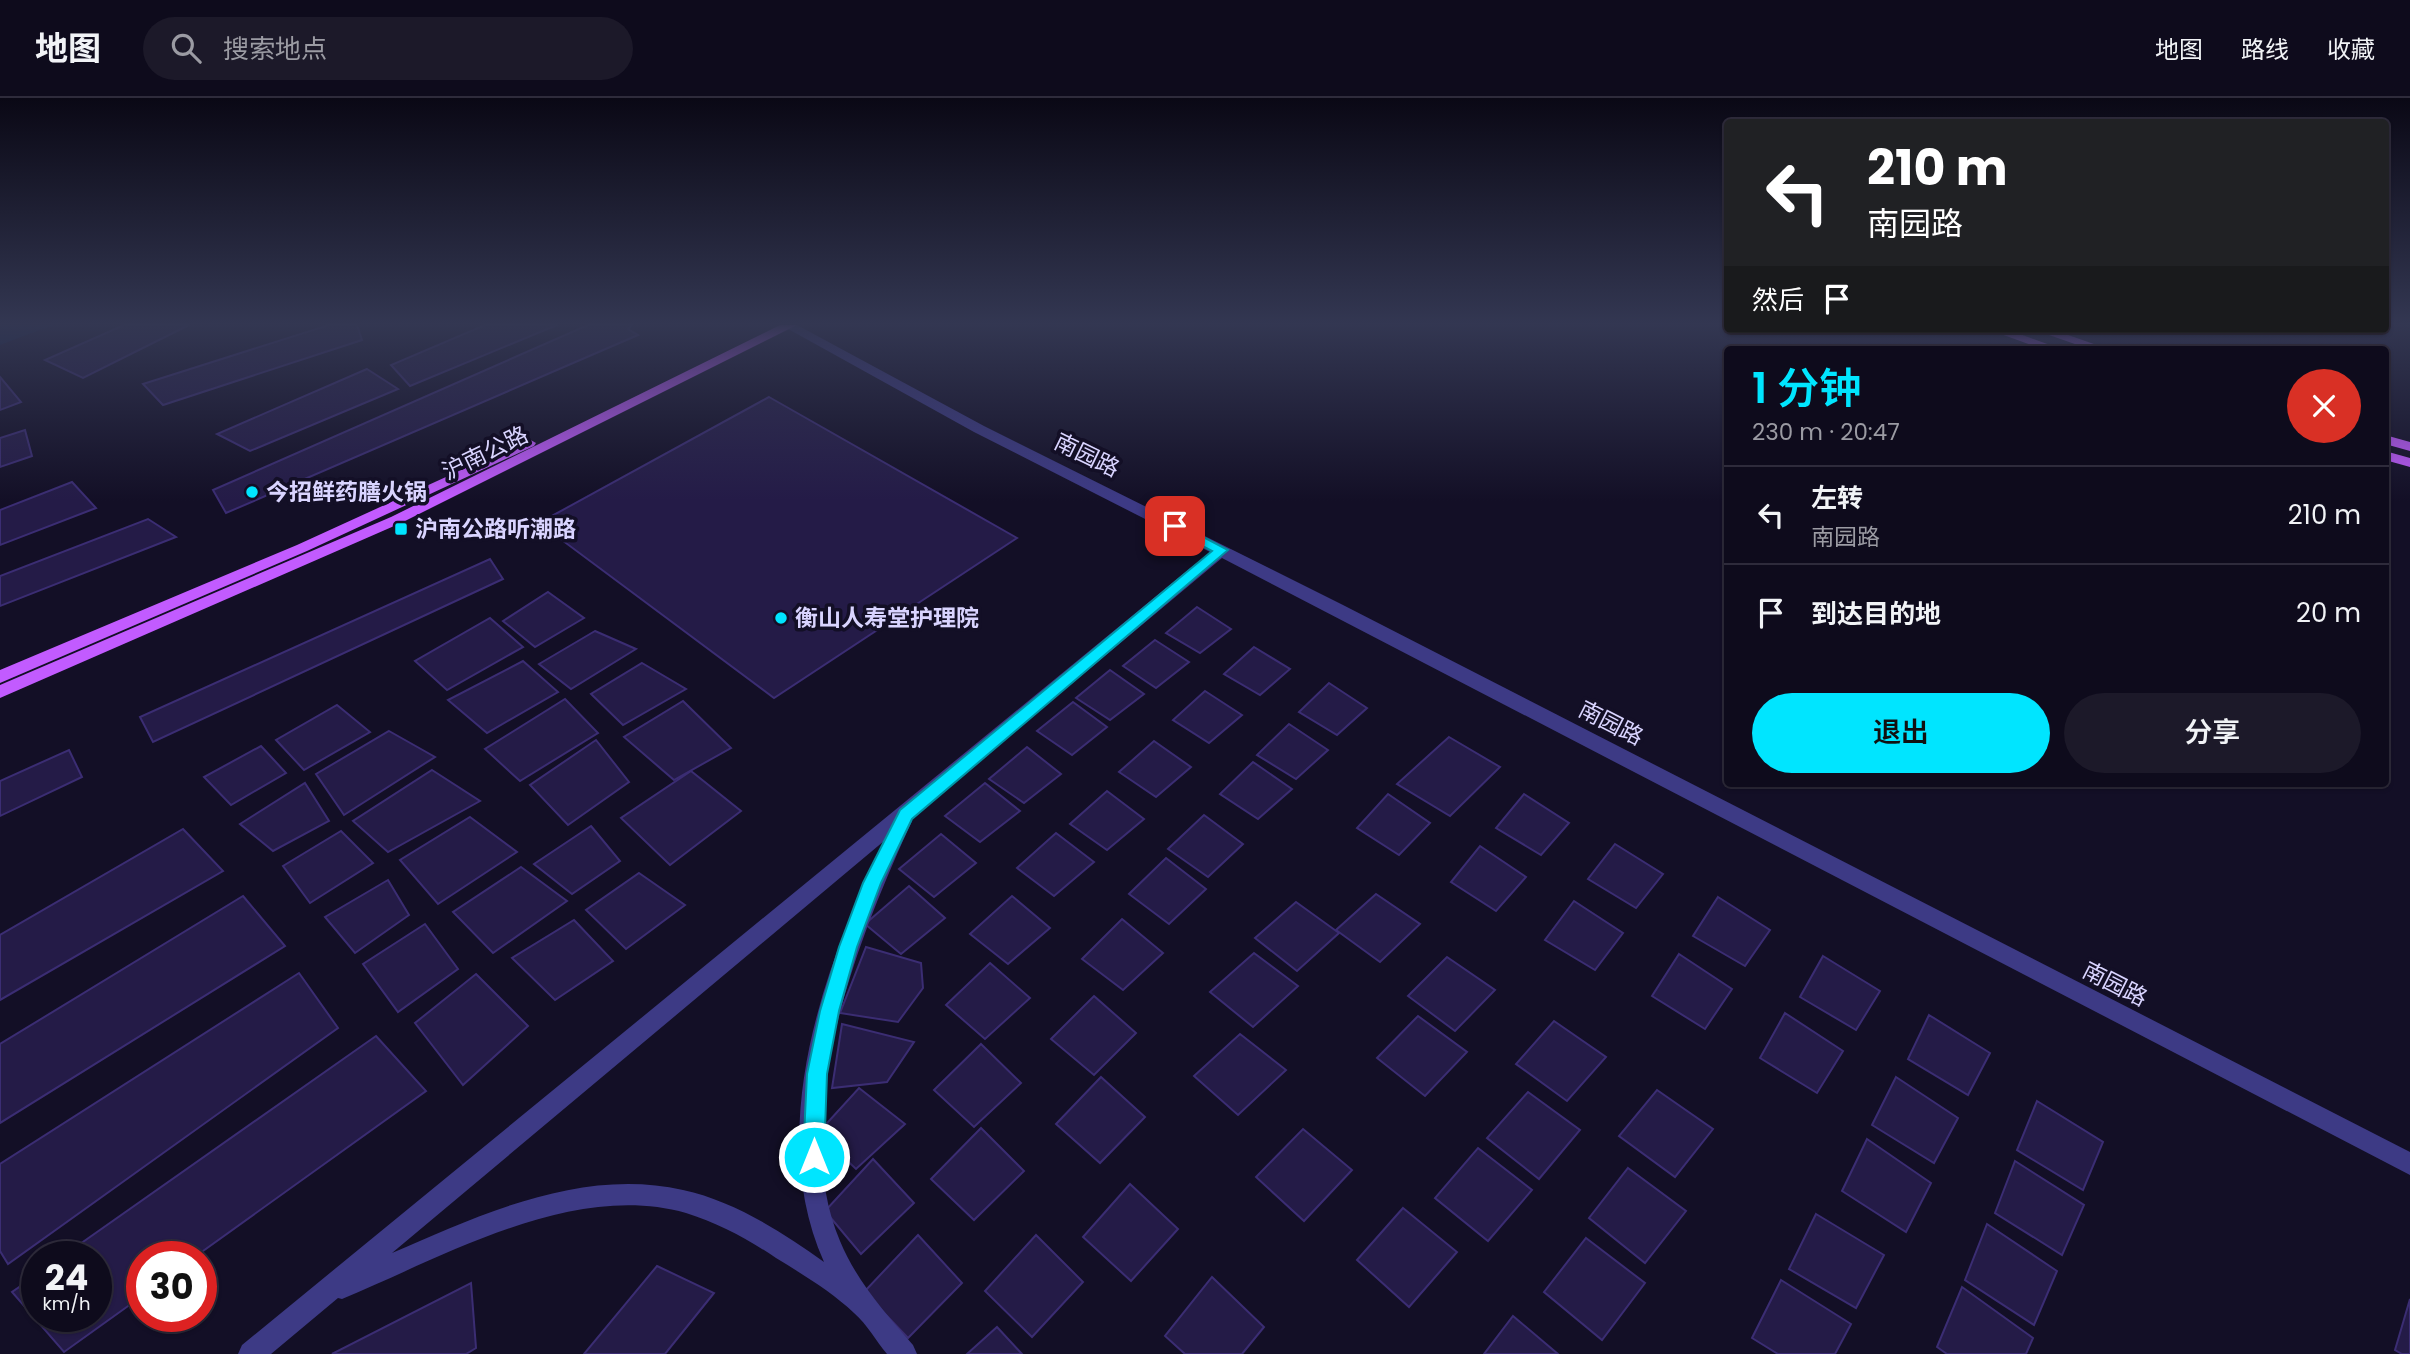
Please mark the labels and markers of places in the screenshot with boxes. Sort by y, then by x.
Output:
place label: 今招鲜药膳火锅 [266,476,427,508]
marker: 今招鲜药膳火锅 [244,484,260,500]
pin [1145,496,1205,556]
place label: 沪南公路听潮路 [415,513,576,545]
marker: 沪南公路听潮路 [393,521,409,537]
place label: 衡山人寿堂护理院 [795,602,979,634]
marker: 衡山人寿堂护理院 [773,610,789,626]

